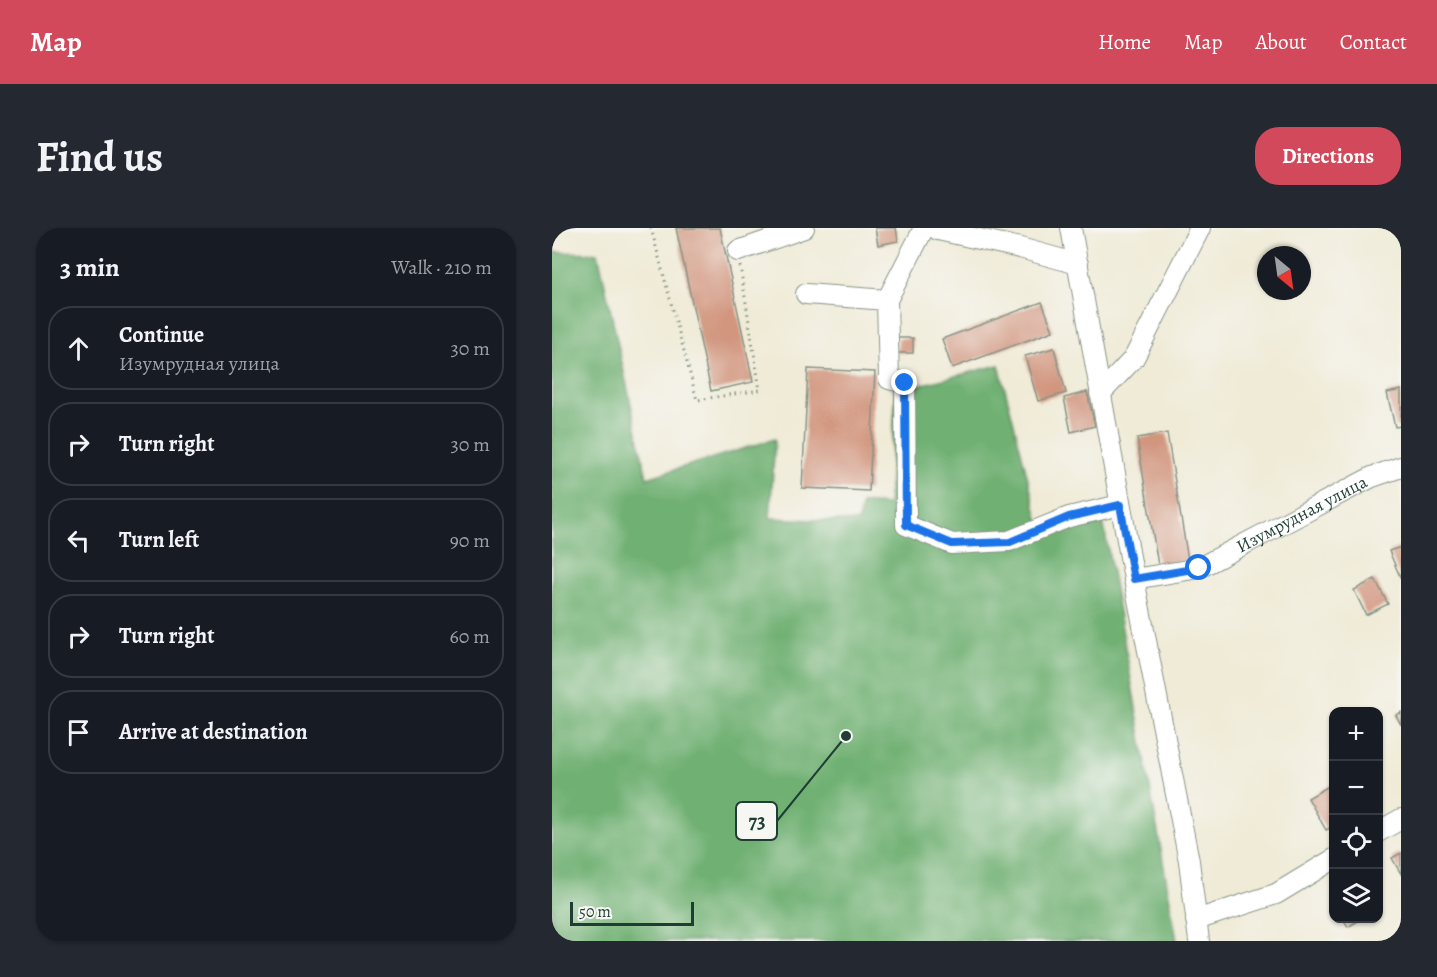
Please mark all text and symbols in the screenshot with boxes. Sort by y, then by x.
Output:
text: Map [30,23,82,61]
text: Home [1098,28,1151,56]
text: Map [1184,28,1222,56]
text: About [1255,28,1307,56]
text: Contact [1340,28,1407,56]
button: Directions [1255,127,1401,185]
text: Find us [36,128,163,185]
north arrow [1257,246,1311,300]
text: 3 min [60,250,120,285]
text: Walk · 210 m [391,254,492,281]
text: Continue [119,320,204,350]
icon: ahead [62,332,95,365]
text: 30 m [450,335,490,362]
text: Изумрудная улица [119,350,280,377]
route end [891,369,917,395]
icon: right [62,428,95,461]
text: Turn right [119,429,215,459]
text: 30 m [450,431,490,458]
street label: Изумрудная улица [1232,469,1372,558]
icon: left [62,524,95,557]
text: Turn left [119,525,199,555]
text: 90 m [450,527,490,554]
route start [1185,554,1211,580]
icon: right [62,620,95,653]
text: Turn right [119,621,215,651]
text: 60 m [450,623,490,650]
map controls [1329,707,1383,923]
button: + [1329,707,1383,761]
icon: arrive [62,716,95,749]
text: Arrive at destination [119,717,308,747]
button: − [1329,761,1383,815]
callout: 73 [736,802,777,840]
text: 73 [748,808,766,835]
button: locate [1329,815,1383,869]
button: layers [1329,869,1383,923]
scale bar [570,899,694,926]
text: 50 m [579,901,611,923]

